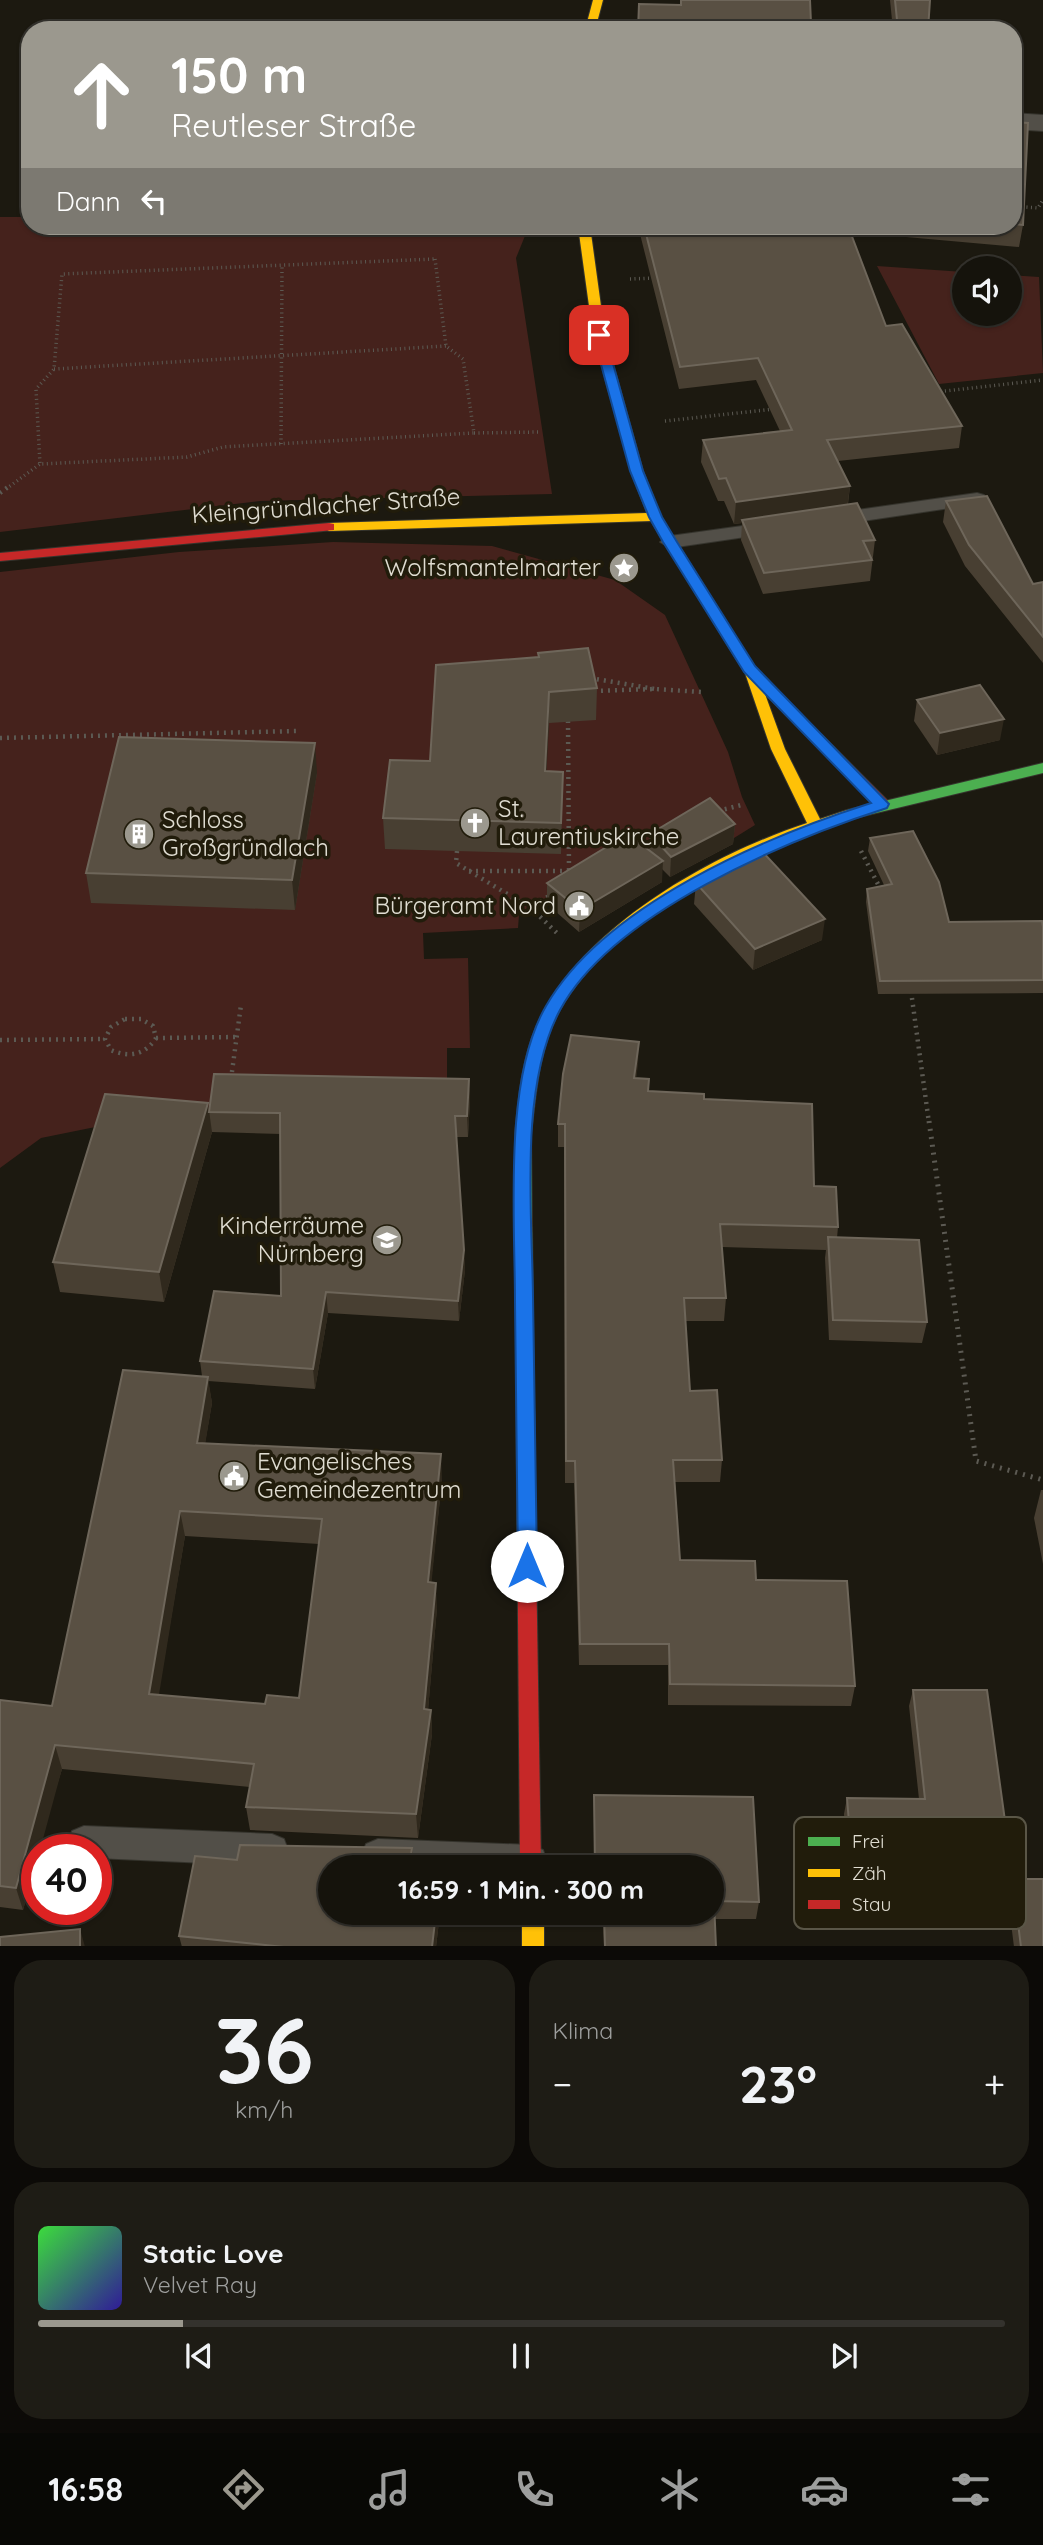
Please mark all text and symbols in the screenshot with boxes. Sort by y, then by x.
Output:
text: 150 m [171,44,307,105]
icon: ahead [56,49,147,140]
text: Reutleser Straße [171,105,416,145]
icon: left [135,182,173,220]
text: Dann [56,185,121,218]
map controls [952,256,1022,326]
button: sound [952,256,1022,326]
pin [569,305,629,365]
icon: arrive [580,316,618,354]
street label: Kleingründlacher Straße [191,481,461,529]
place icon: Wolfsmantelmarter [607,551,641,585]
place label: Wolfsmantelmarter [384,552,601,582]
place label: St. Laurentiuskirche [498,793,679,851]
place label: Schloss Großgründlach [162,804,329,862]
church icon: St. Laurentiuskirche [458,806,492,840]
building icon: Schloss Großgründlach [122,817,156,851]
public building icon: Bürgeramt Nord [562,889,596,923]
place label: Bürgeramt Nord [374,890,556,920]
place label: Kinderräume Nürnberg [219,1210,364,1268]
school or university icon: Kinderräume Nürnberg [370,1223,404,1257]
place label: Evangelisches Gemeindezentrum [257,1446,461,1504]
public building icon: Evangelisches Gemeindezentrum [217,1459,251,1493]
position arrow [490,1529,564,1603]
legend [794,1817,1026,1929]
text: Frei [852,1829,884,1853]
speed limit sign: 40 [21,1834,112,1925]
text: Zäh [852,1861,887,1885]
text: 16:59 · 1 Min. · 300 m [398,1873,644,1906]
text: Stau [852,1892,891,1916]
text: 36 [215,1992,314,2106]
text: Klima [553,2016,613,2045]
text: 23° [739,2051,817,2116]
text: − [553,2060,572,2108]
text: + [984,2060,1005,2108]
text: km/h [235,2095,293,2124]
text: Static Love [143,2237,284,2270]
text: Velvet Ray [143,2270,257,2299]
icon: previous [180,2337,218,2375]
icon: pause [502,2337,540,2375]
icon: next [825,2337,863,2375]
icon: directions [219,2465,268,2514]
icon: music [365,2465,414,2514]
icon: phone [510,2465,559,2514]
icon: climate [655,2465,704,2514]
icon: car [800,2465,849,2514]
icon: filters [946,2465,995,2514]
text: 16:58 [48,2469,123,2509]

